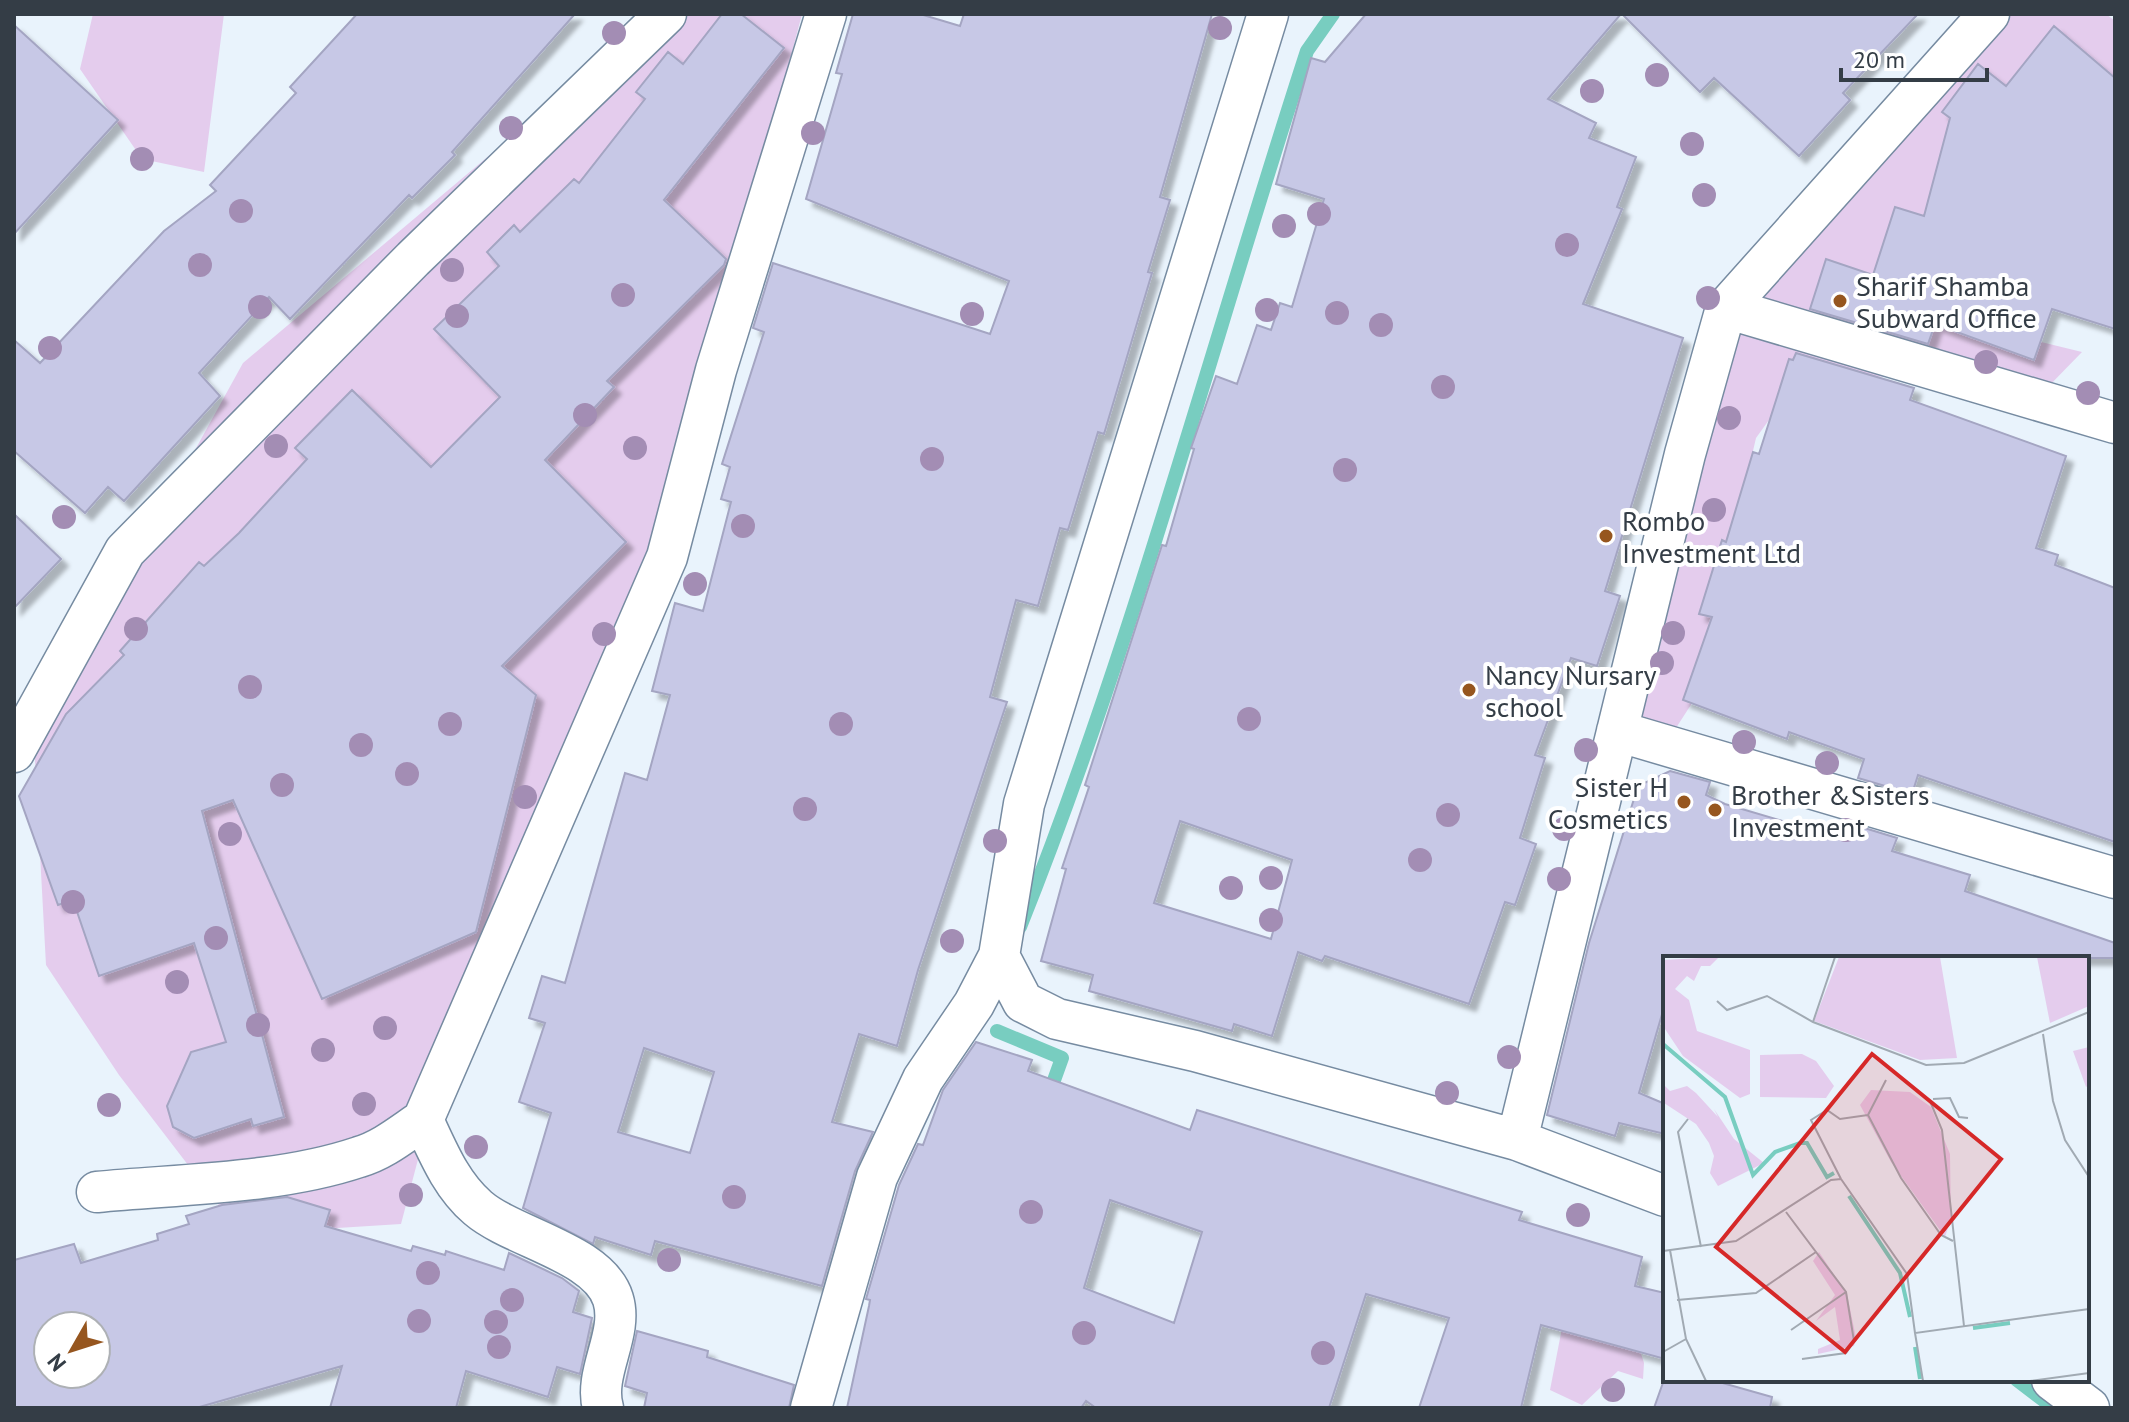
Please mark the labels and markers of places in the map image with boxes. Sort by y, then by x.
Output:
place label: Sharif Shamba Subward Office [1856,267,2037,336]
marker: Sharif Shamba Subward Office [1831,292,1849,310]
place label: Rombo Investment Ltd [1622,502,1801,571]
marker: Rombo Investment Ltd [1597,527,1615,545]
place label: Nancy Nursary school [1485,656,1657,725]
marker: Nancy Nursary school [1460,681,1478,699]
place label: Sister H Cosmetics [1548,768,1668,837]
place label: Brother &Sisters Investment [1731,776,1930,845]
marker: Sister H Cosmetics [1675,793,1693,811]
marker: Brother &Sisters Investment [1706,801,1724,819]

